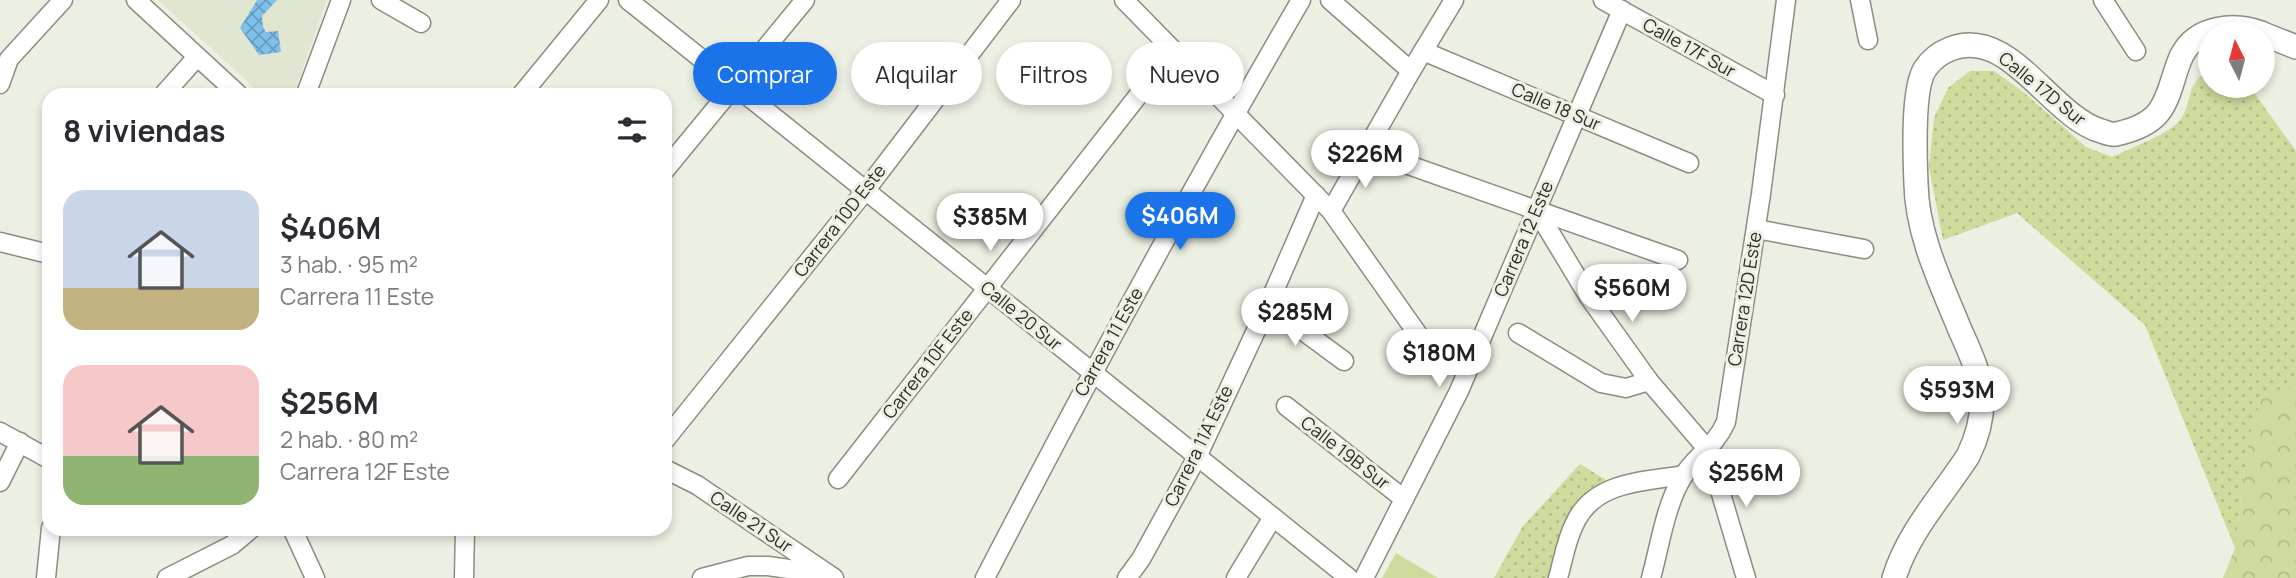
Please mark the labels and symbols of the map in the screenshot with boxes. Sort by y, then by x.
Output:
street label: Calle 17F Sur [1639,12,1741,83]
north arrow [2198,21,2275,98]
street label: Calle 17D Sur [1994,46,2092,131]
street label: Calle 18 Sur [1508,77,1605,136]
pin: $226M [1316,130,1414,190]
street label: Carrera 10D Este [788,159,891,282]
street label: Carrera 12 Este [1488,177,1558,300]
pin: $406M [1131,192,1229,252]
pin: $385M [941,194,1039,253]
street label: Carrera 12D Este [1722,230,1767,368]
pin: $560M [1583,264,1681,324]
street label: Calle 20 Sur [976,275,1068,356]
street label: Carrera 11 Este [1068,283,1148,400]
pin: $285M [1246,288,1344,348]
street label: Carrera 10F Este [877,303,978,423]
pin: $180M [1390,330,1488,389]
pin: $593M [1908,366,2006,426]
street label: Carrera 11A Este [1158,381,1238,510]
street label: Calle 19B Sur [1296,410,1395,495]
pin: $256M [1697,449,1795,509]
street label: Calle 21 Sur [706,485,798,558]

